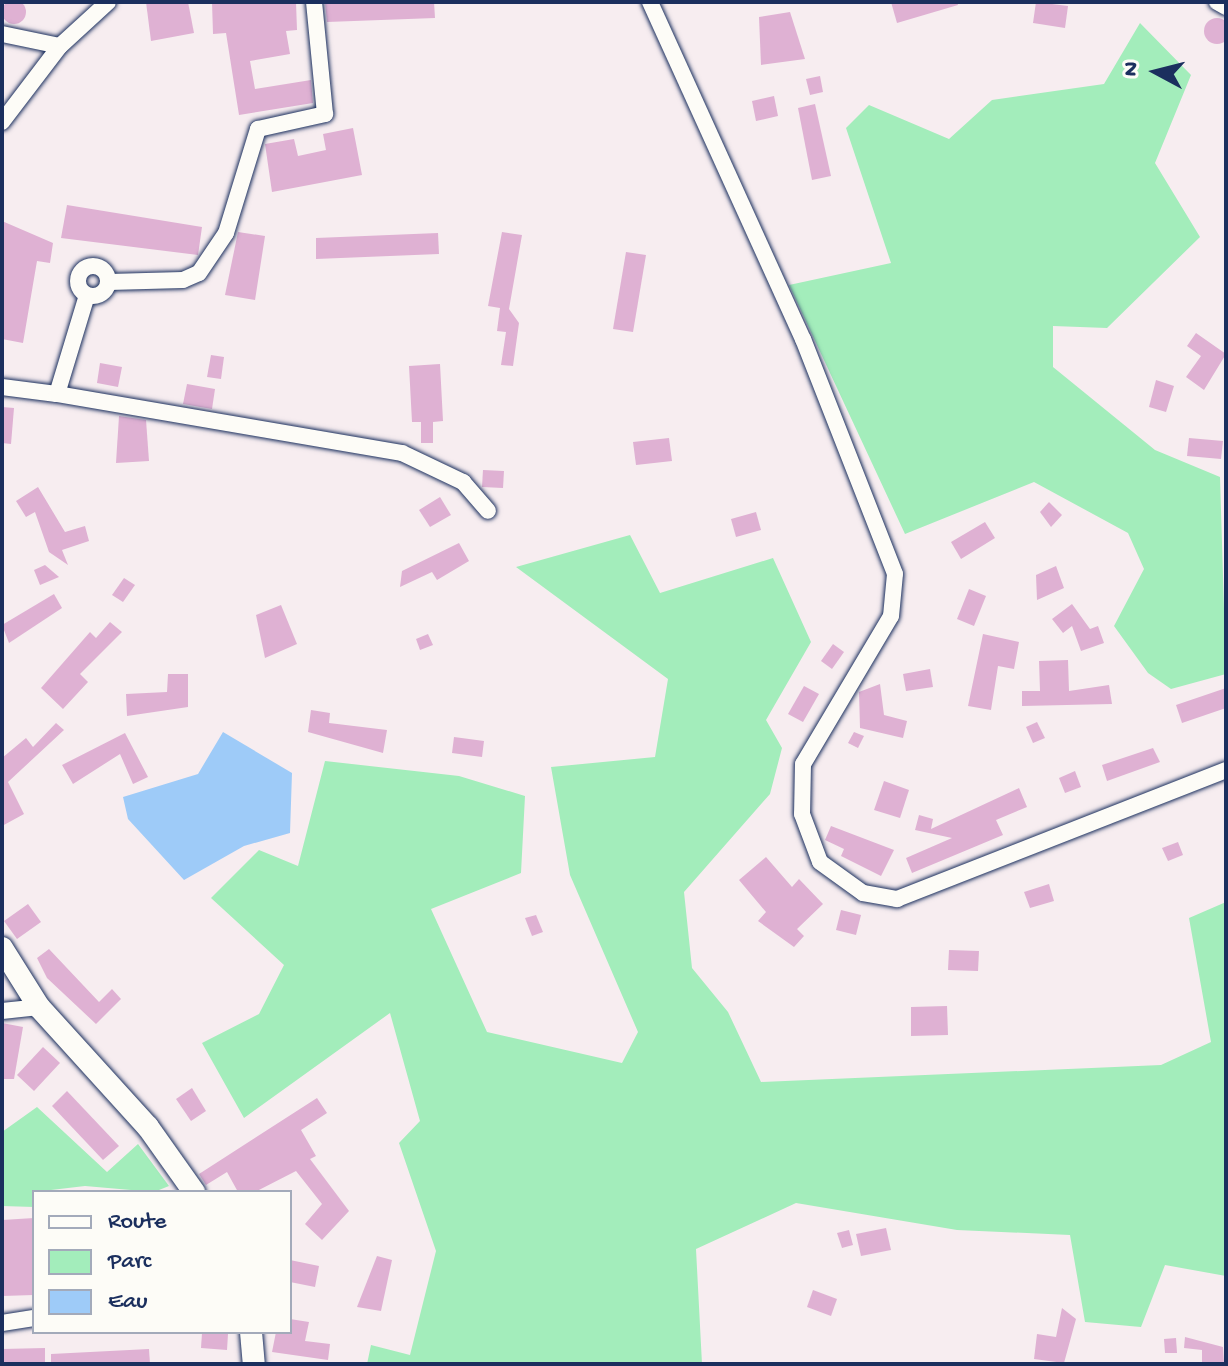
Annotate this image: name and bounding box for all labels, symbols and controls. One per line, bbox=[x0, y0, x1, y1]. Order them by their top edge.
north arrow bbox=[1116, 32, 1196, 112]
text: N bbox=[1118, 60, 1146, 78]
legend bbox=[32, 1190, 292, 1334]
text: Route bbox=[108, 1208, 166, 1237]
text: Parc bbox=[108, 1248, 151, 1277]
text: Eau bbox=[108, 1288, 148, 1317]

